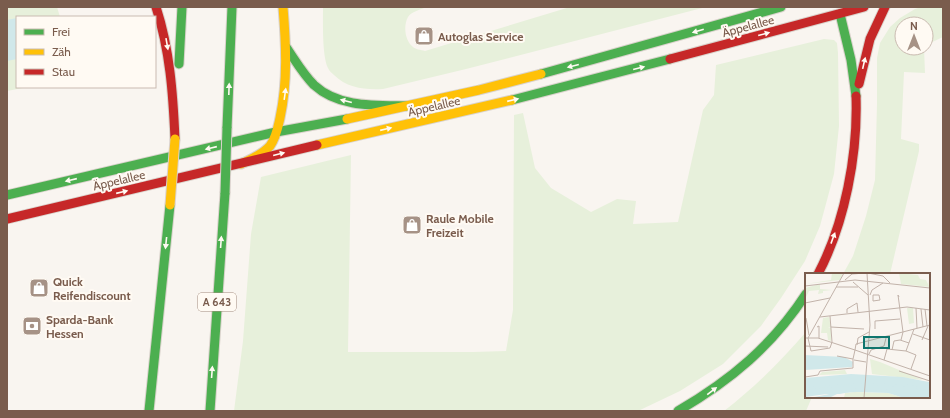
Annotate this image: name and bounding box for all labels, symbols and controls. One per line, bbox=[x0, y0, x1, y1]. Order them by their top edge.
street label: Äppelallee bbox=[720, 12, 776, 40]
legend bbox=[16, 16, 156, 88]
north arrow bbox=[894, 16, 934, 56]
text: N bbox=[910, 19, 918, 33]
text: Frei bbox=[52, 24, 70, 39]
shop icon: Autoglas Service bbox=[413, 25, 435, 47]
one-way arrow bbox=[692, 28, 705, 34]
place label: Autoglas Service bbox=[438, 29, 523, 44]
one-way arrow bbox=[759, 31, 771, 37]
one-way arrow bbox=[164, 38, 170, 50]
text: Zäh bbox=[52, 44, 71, 59]
one-way arrow bbox=[861, 57, 867, 70]
one-way arrow bbox=[567, 63, 579, 69]
text: Stau bbox=[52, 64, 75, 79]
one-way arrow bbox=[633, 65, 645, 71]
one-way arrow bbox=[226, 82, 232, 95]
one-way arrow bbox=[282, 88, 288, 101]
street label: Äppelallee bbox=[406, 93, 462, 119]
one-way arrow bbox=[507, 97, 519, 103]
one-way arrow bbox=[339, 98, 351, 104]
one-way arrow bbox=[380, 126, 392, 132]
one-way arrow bbox=[205, 145, 217, 151]
one-way arrow bbox=[273, 151, 285, 157]
street label: Äppelallee bbox=[91, 167, 147, 193]
one-way arrow bbox=[65, 177, 77, 183]
one-way arrow bbox=[116, 188, 128, 194]
place label: Raule Mobile Freizeit bbox=[426, 211, 494, 240]
shop icon: Raule Mobile Freizeit bbox=[401, 214, 423, 236]
one-way arrow bbox=[830, 232, 836, 244]
one-way arrow bbox=[218, 236, 225, 248]
one-way arrow bbox=[162, 237, 169, 249]
inset map bbox=[805, 273, 930, 398]
place label: Quick Reifendiscount bbox=[53, 274, 131, 303]
shop icon: Quick Reifendiscount bbox=[28, 277, 50, 299]
road number: A 643 bbox=[198, 293, 236, 311]
place label: Sparda-Bank Hessen bbox=[46, 312, 114, 341]
bank icon: Sparda-Bank Hessen bbox=[21, 315, 43, 337]
one-way arrow bbox=[209, 366, 216, 378]
one-way arrow bbox=[706, 387, 717, 395]

